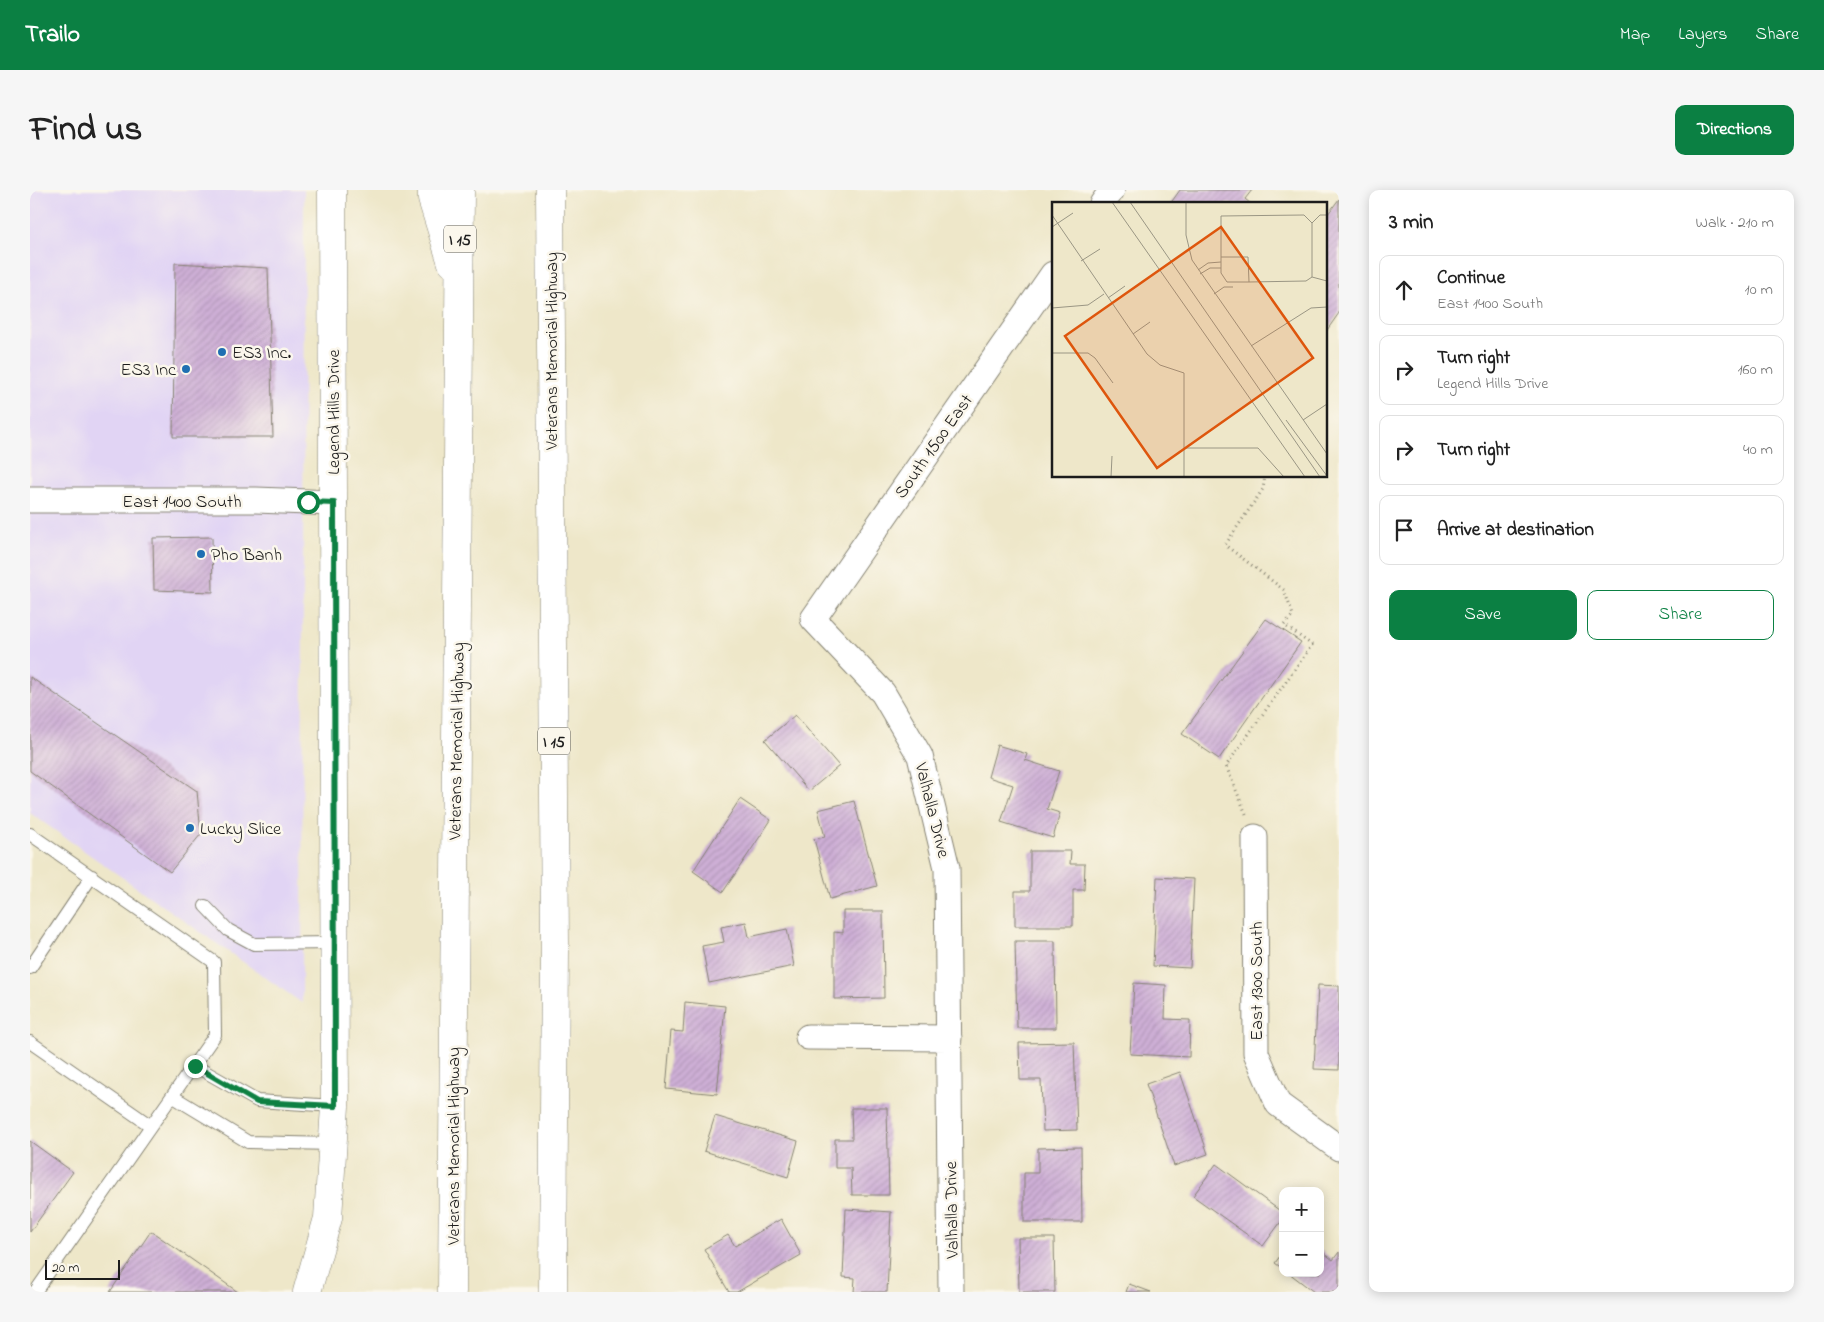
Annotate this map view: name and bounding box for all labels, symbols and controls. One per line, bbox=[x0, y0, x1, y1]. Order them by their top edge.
text: Trailo bbox=[25, 18, 80, 53]
text: Map bbox=[1620, 22, 1650, 48]
text: Layers bbox=[1678, 22, 1728, 48]
text: Share bbox=[1756, 22, 1799, 48]
text: Find us bbox=[30, 105, 142, 156]
button: Directions bbox=[1675, 105, 1794, 155]
inset map bbox=[1052, 202, 1326, 478]
text: 3 min bbox=[1389, 208, 1433, 238]
text: Walk · 210 m bbox=[1695, 211, 1774, 235]
road number: I 15 bbox=[444, 226, 476, 252]
street label: Veterans Memorial Highway bbox=[540, 252, 567, 451]
text: Continue bbox=[1437, 265, 1505, 292]
icon: ahead bbox=[1390, 276, 1418, 304]
text: 10 m bbox=[1745, 278, 1773, 302]
text: East 1400 South bbox=[1437, 292, 1543, 316]
place label: ES3 Inc. bbox=[232, 341, 291, 367]
text: Turn right bbox=[1437, 345, 1510, 372]
marker: ES3 Inc. bbox=[216, 346, 228, 358]
street label: Legend Hills Drive bbox=[322, 348, 349, 475]
icon: right bbox=[1390, 356, 1418, 384]
place label: ES3 Inc bbox=[121, 358, 176, 384]
text: 160 m bbox=[1738, 358, 1773, 382]
marker: ES3 Inc bbox=[180, 363, 192, 375]
text: Legend Hills Drive bbox=[1437, 372, 1548, 396]
street label: South 1500 East bbox=[889, 390, 980, 505]
icon: right bbox=[1390, 436, 1418, 464]
text: Turn right bbox=[1437, 437, 1510, 464]
text: 40 m bbox=[1743, 438, 1773, 462]
street label: East 1400 South bbox=[122, 490, 242, 516]
route start bbox=[297, 491, 320, 514]
icon: arrive bbox=[1390, 516, 1418, 544]
text: Arrive at destination bbox=[1437, 517, 1594, 544]
place label: Pho Banh bbox=[211, 543, 282, 569]
marker: Pho Banh bbox=[195, 548, 207, 560]
button: Save bbox=[1389, 590, 1577, 640]
button: Share bbox=[1587, 590, 1774, 640]
street label: Veterans Memorial Highway bbox=[443, 642, 474, 841]
road number: I 15 bbox=[538, 728, 570, 754]
street label: Valhalla Drive bbox=[906, 759, 956, 862]
place label: Lucky Slice bbox=[200, 817, 282, 843]
marker: Lucky Slice bbox=[184, 822, 196, 834]
street label: East 1300 South bbox=[1245, 921, 1271, 1041]
street label: Veterans Memorial Highway bbox=[442, 1047, 469, 1246]
route end bbox=[184, 1055, 207, 1078]
street label: Valhalla Drive bbox=[939, 1160, 967, 1260]
map controls bbox=[1279, 1187, 1324, 1277]
button: + bbox=[1279, 1187, 1324, 1232]
button: − bbox=[1279, 1232, 1324, 1277]
scale bar bbox=[45, 1257, 120, 1280]
text: 20 m bbox=[52, 1258, 79, 1279]

